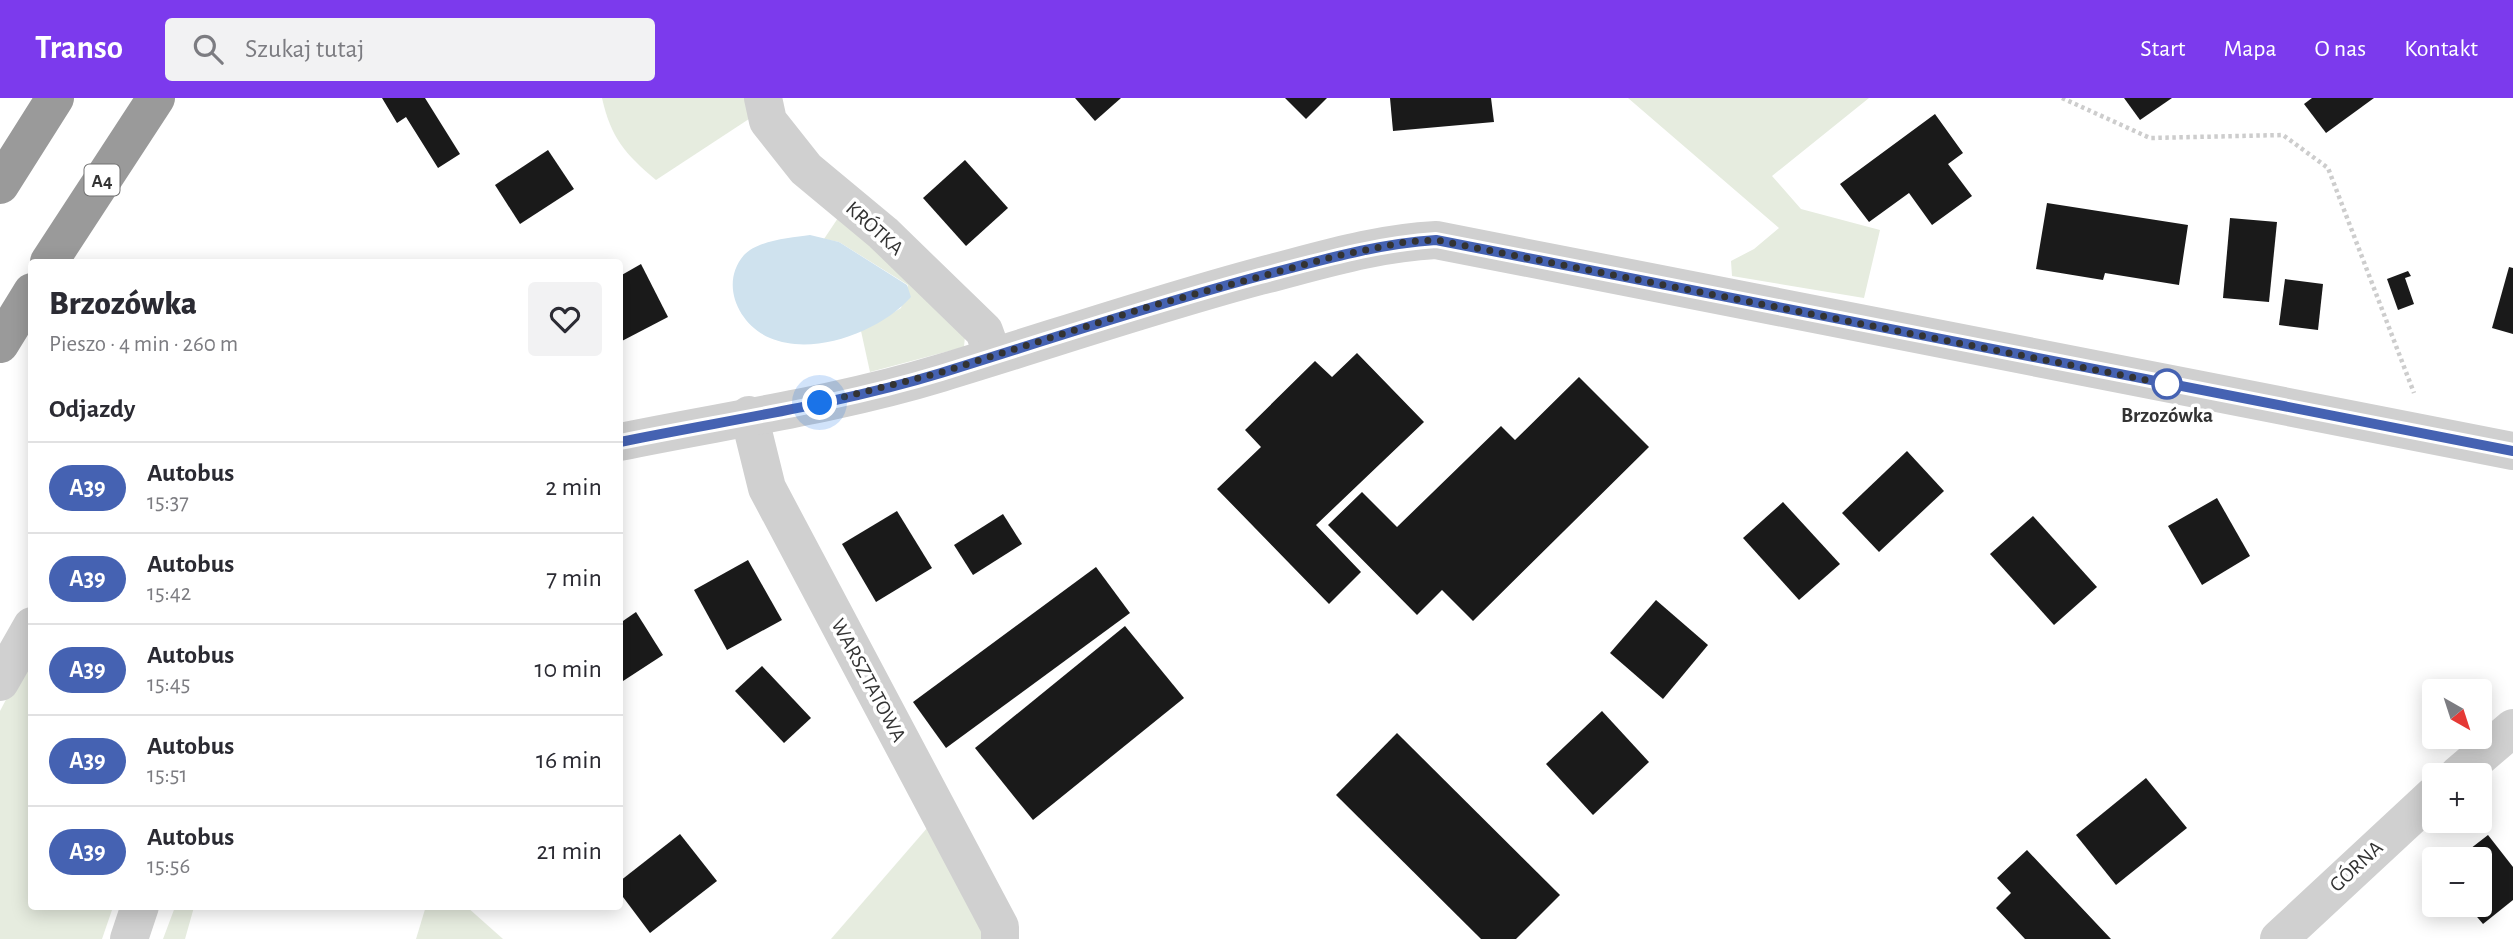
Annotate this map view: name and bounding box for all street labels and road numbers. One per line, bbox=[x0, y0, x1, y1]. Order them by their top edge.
road number: A4 bbox=[84, 164, 119, 195]
street label: KRÓTKA bbox=[842, 196, 909, 259]
street label: WARSZTATOWA bbox=[827, 615, 910, 745]
street label: GÓRNA bbox=[2324, 835, 2387, 896]

